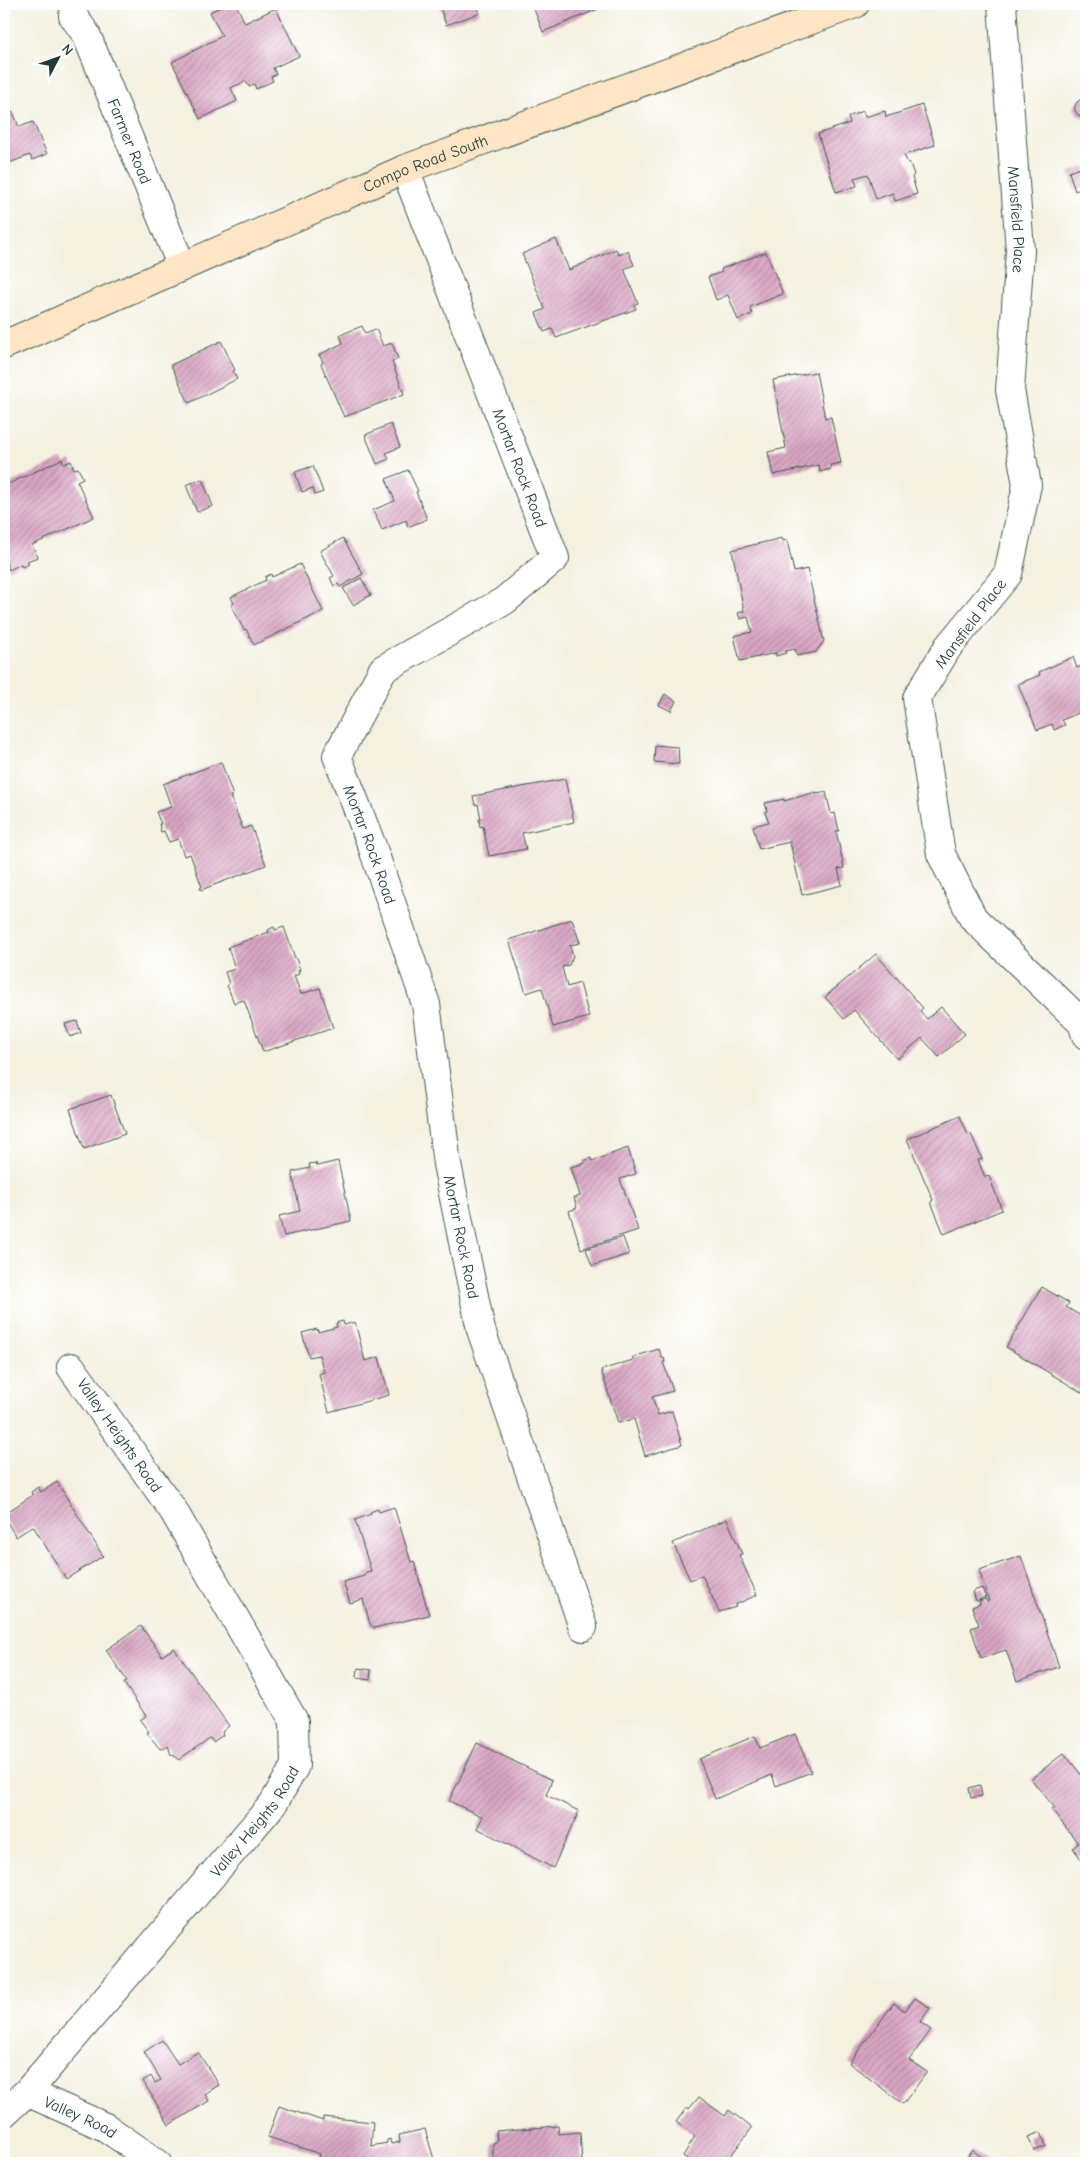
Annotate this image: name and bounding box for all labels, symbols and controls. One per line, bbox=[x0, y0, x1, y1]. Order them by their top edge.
north arrow bbox=[32, 32, 82, 82]
text: N bbox=[58, 41, 77, 59]
street label: Farmer Road bbox=[104, 96, 155, 187]
street label: Compo Road South bbox=[360, 131, 490, 196]
street label: Mansfield Place bbox=[1004, 165, 1028, 274]
street label: Mortar Rock Road bbox=[488, 406, 550, 530]
street label: Mansfield Place bbox=[931, 575, 1010, 672]
street label: Mortar Rock Road bbox=[339, 782, 399, 906]
street label: Mortar Rock Road bbox=[440, 1174, 482, 1300]
street label: Valley Heights Road bbox=[73, 1375, 165, 1496]
street label: Valley Heights Road bbox=[207, 1763, 303, 1881]
street label: Valley Road bbox=[41, 2093, 120, 2142]

